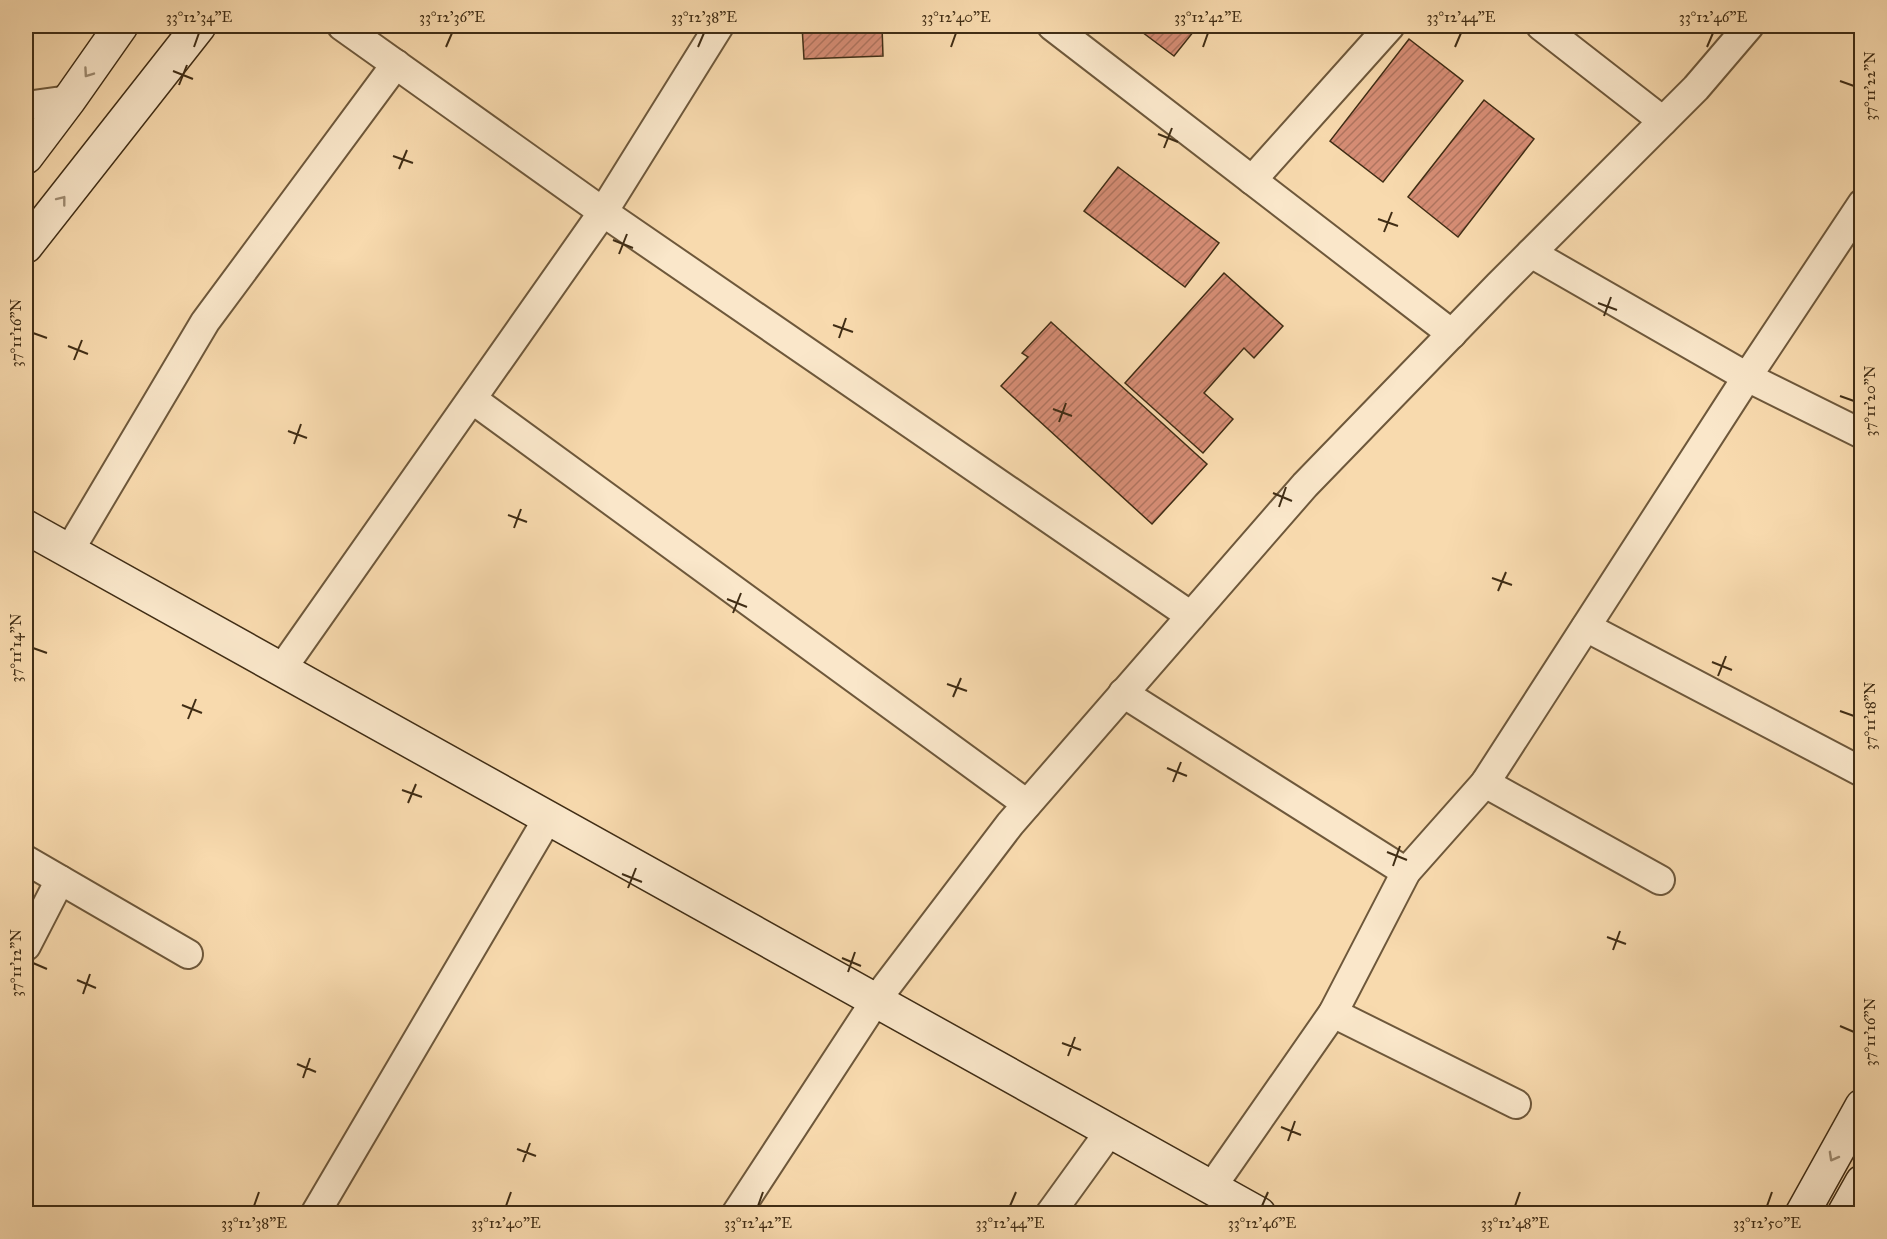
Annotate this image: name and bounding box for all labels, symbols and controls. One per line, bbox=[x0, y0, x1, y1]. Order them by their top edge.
text: 33°12'34"E bbox=[166, 8, 233, 26]
text: 33°12'36"E bbox=[419, 8, 485, 26]
text: 33°12'38"E bbox=[671, 8, 737, 26]
text: 33°12'40"E bbox=[921, 8, 991, 26]
text: 33°12'42"E bbox=[1174, 8, 1242, 26]
text: 33°12'44"E bbox=[1427, 8, 1496, 26]
text: 33°12'46"E bbox=[1679, 8, 1747, 26]
text: 37°11'22"N bbox=[1861, 51, 1879, 121]
one-way arrow bbox=[84, 67, 95, 78]
one-way arrow bbox=[54, 196, 65, 207]
text: 37°11'16"N bbox=[7, 299, 25, 367]
text: 37°11'20"N bbox=[1861, 365, 1879, 436]
text: 37°11'14"N bbox=[7, 613, 25, 683]
text: 37°11'18"N bbox=[1861, 681, 1879, 750]
text: 37°11'12"N bbox=[7, 929, 25, 997]
text: 37°11'16"N bbox=[1861, 998, 1879, 1066]
one-way arrow bbox=[1829, 1151, 1840, 1162]
text: 33°12'38"E bbox=[221, 1214, 287, 1232]
text: 33°12'40"E bbox=[471, 1214, 541, 1232]
text: 33°12'42"E bbox=[724, 1214, 792, 1232]
text: 33°12'44"E bbox=[976, 1214, 1045, 1232]
text: 33°12'46"E bbox=[1228, 1214, 1296, 1232]
text: 33°12'48"E bbox=[1481, 1214, 1550, 1232]
text: 33°12'50"E bbox=[1733, 1214, 1801, 1232]

